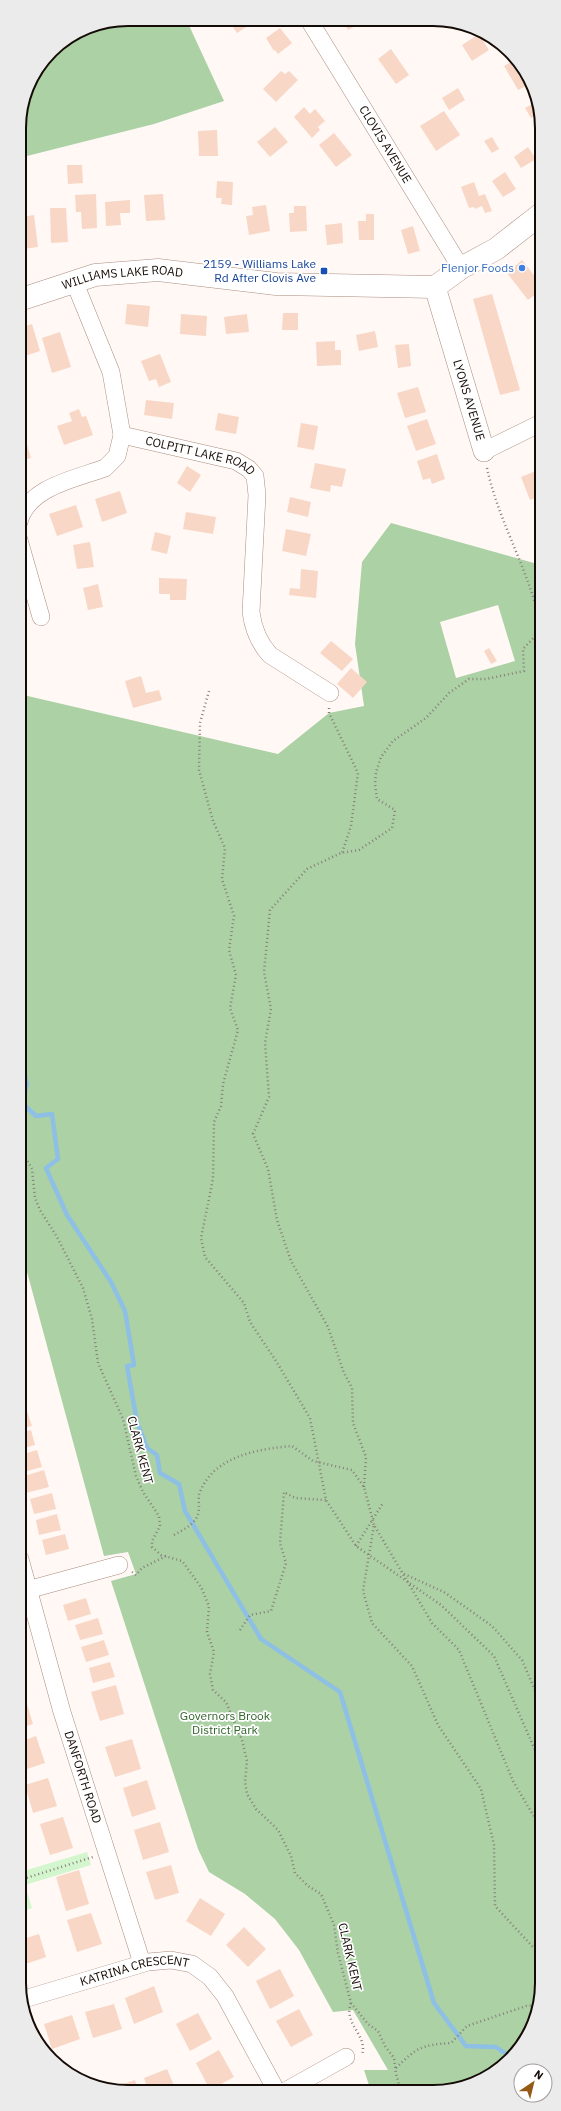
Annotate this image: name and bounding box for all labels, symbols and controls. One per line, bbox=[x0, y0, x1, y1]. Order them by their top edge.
street label: CLOVIS AVENUE bbox=[356, 103, 415, 186]
place label: 2159 - Williams Lake Rd After Clovis Ave bbox=[203, 256, 316, 285]
place label: Flenjor Foods bbox=[441, 260, 514, 275]
street label: WILLIAMS LAKE ROAD bbox=[60, 262, 184, 292]
marker: Flenjor Foods bbox=[517, 263, 527, 273]
marker: 2159 - Williams Lake Rd After Clovis Ave bbox=[319, 266, 329, 276]
street label: LYONS AVENUE bbox=[450, 358, 488, 442]
street label: COLPITT LAKE ROAD bbox=[144, 433, 259, 478]
street label: CLARK KENT bbox=[124, 1414, 157, 1485]
park label: Governors Brook District Park bbox=[180, 1708, 271, 1737]
street label: DANFORTH ROAD bbox=[61, 1729, 105, 1825]
street label: CLARK KENT bbox=[335, 1921, 366, 1993]
street label: KATRINA CRESCENT bbox=[78, 1952, 191, 1989]
north arrow bbox=[513, 2063, 553, 2103]
text: N bbox=[531, 2067, 546, 2083]

